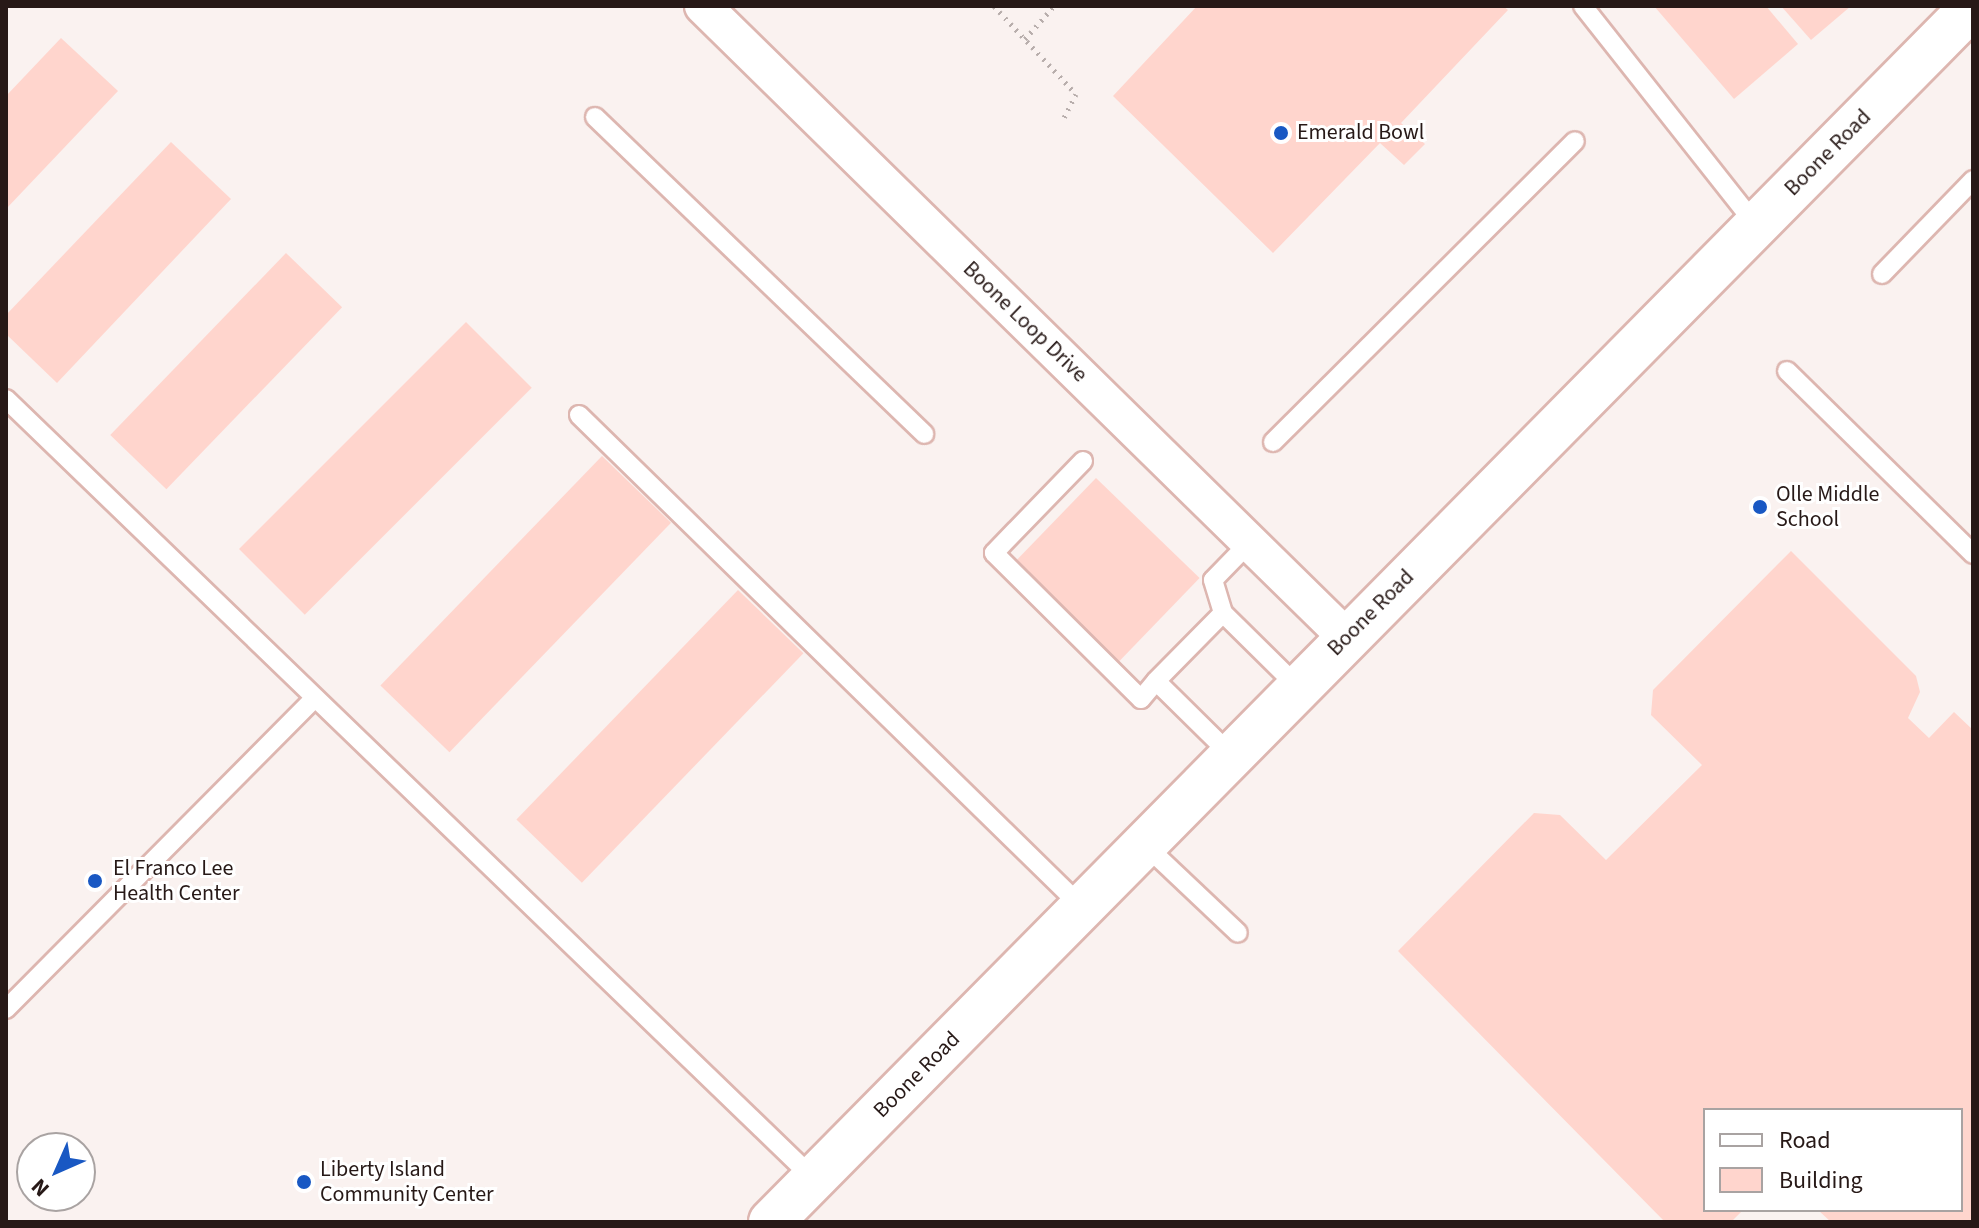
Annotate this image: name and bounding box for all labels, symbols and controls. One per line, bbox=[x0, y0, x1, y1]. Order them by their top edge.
street label: Boone Road bbox=[1779, 104, 1877, 202]
place label: Emerald Bowl bbox=[1297, 120, 1424, 146]
marker: Emerald Bowl bbox=[1272, 124, 1290, 142]
street label: Boone Loop Drive bbox=[957, 256, 1093, 388]
place label: Olle Middle School bbox=[1776, 481, 1879, 532]
marker: Olle Middle School bbox=[1751, 498, 1769, 516]
street label: Boone Road bbox=[1322, 564, 1420, 662]
place label: El Franco Lee Health Center bbox=[113, 855, 240, 906]
marker: El Franco Lee Health Center bbox=[84, 870, 106, 892]
street label: Boone Road bbox=[868, 1026, 966, 1124]
legend bbox=[1703, 1108, 1963, 1212]
text: Road bbox=[1779, 1123, 1831, 1158]
north arrow bbox=[16, 1132, 96, 1212]
place label: Liberty Island Community Center bbox=[320, 1156, 494, 1208]
text: Building bbox=[1779, 1163, 1863, 1198]
text: N bbox=[24, 1171, 57, 1204]
marker: Liberty Island Community Center bbox=[295, 1173, 313, 1191]

